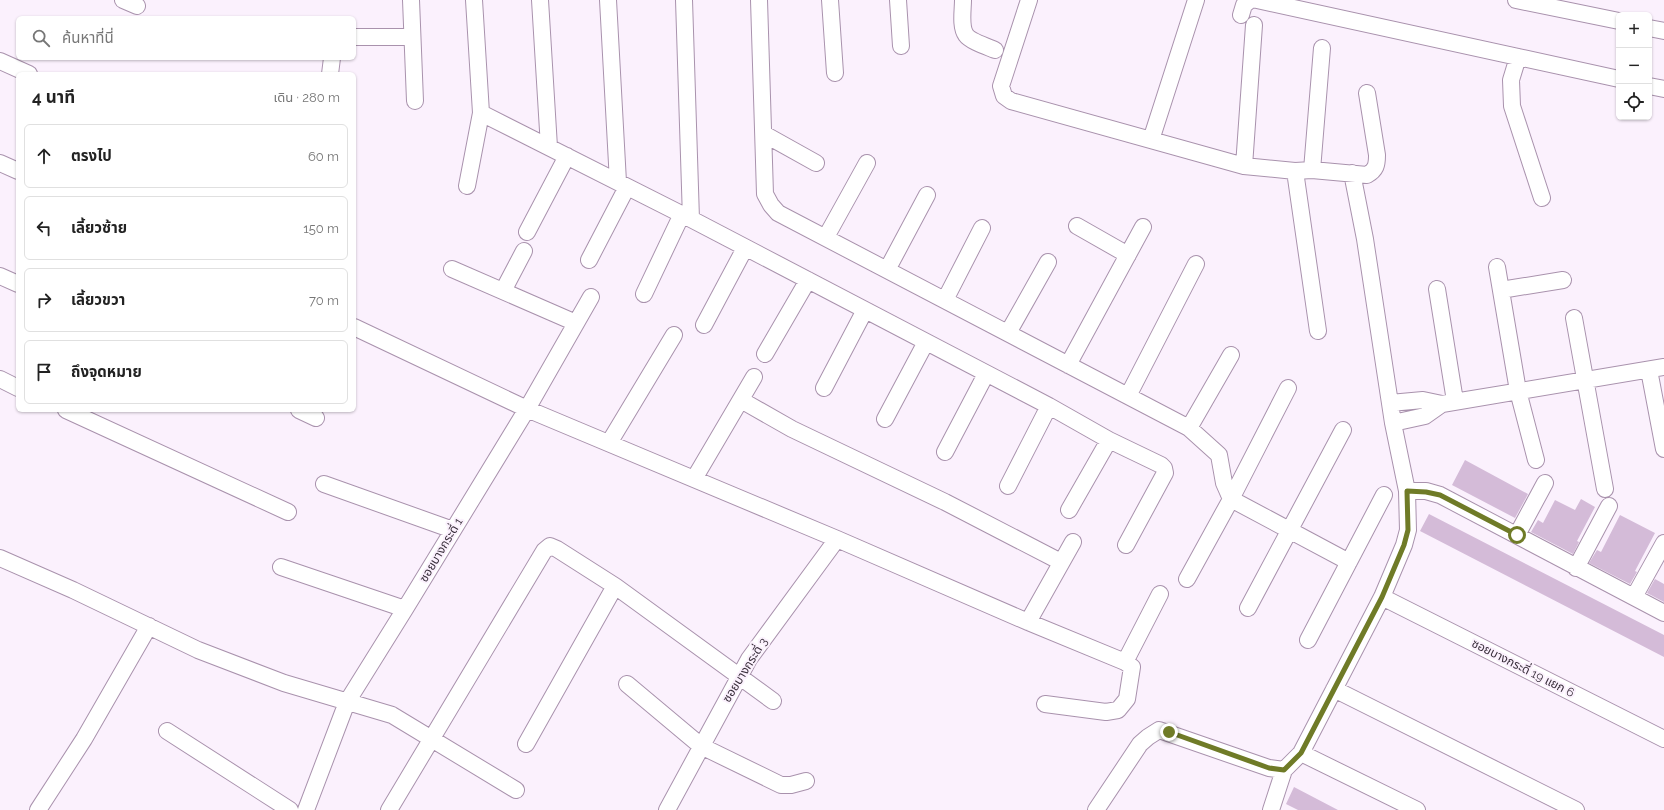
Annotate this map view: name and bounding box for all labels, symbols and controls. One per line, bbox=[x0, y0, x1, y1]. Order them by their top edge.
map controls bbox=[1616, 12, 1652, 120]
button: + bbox=[1616, 12, 1652, 48]
search box bbox=[16, 16, 356, 60]
icon: search bbox=[30, 27, 52, 49]
text: ค้นหาที่นี่ bbox=[62, 29, 114, 47]
button: − bbox=[1616, 48, 1652, 84]
button: locate bbox=[1616, 84, 1652, 120]
text: 4 นาที bbox=[32, 87, 75, 107]
text: เดิน · 280 m bbox=[274, 90, 340, 105]
icon: ahead bbox=[33, 145, 55, 167]
text: ตรงไป bbox=[71, 147, 112, 165]
text: 60 m bbox=[308, 149, 339, 164]
icon: left bbox=[33, 217, 55, 239]
text: เลี้ยวซ้าย bbox=[71, 219, 127, 237]
text: 150 m bbox=[303, 221, 339, 236]
icon: right bbox=[33, 289, 55, 311]
text: เลี้ยวขวา bbox=[71, 291, 125, 309]
text: 70 m bbox=[309, 293, 339, 308]
icon: arrive bbox=[33, 361, 55, 383]
text: ถึงจุดหมาย bbox=[71, 363, 142, 381]
street label: ซอยบางกระดี่ 1 bbox=[415, 515, 466, 584]
route start bbox=[1508, 526, 1526, 544]
street label: ซอยบางกระดี่ 3 bbox=[718, 634, 770, 705]
street label: ซอยบางกระดี่ 19 แยก 6 bbox=[1469, 634, 1577, 700]
route end bbox=[1160, 723, 1178, 741]

